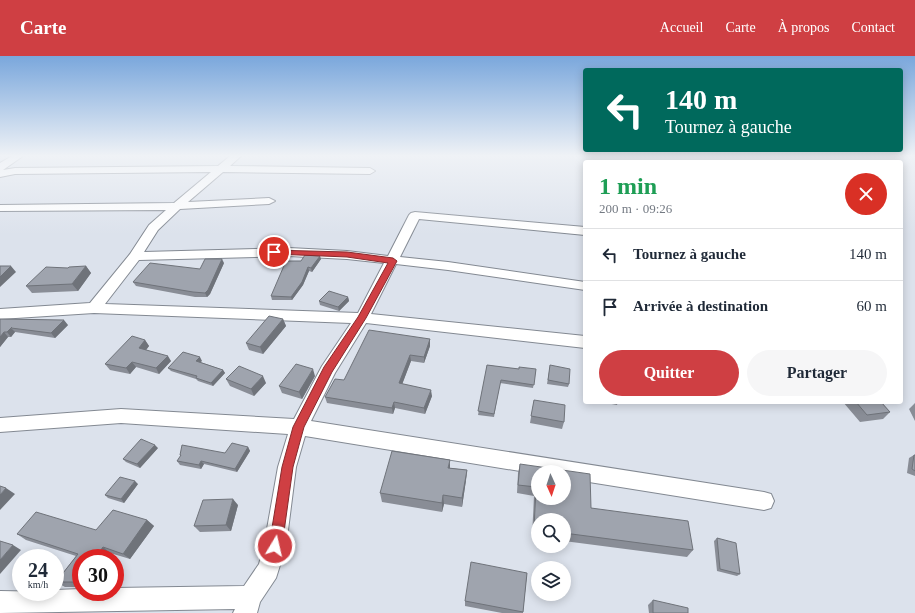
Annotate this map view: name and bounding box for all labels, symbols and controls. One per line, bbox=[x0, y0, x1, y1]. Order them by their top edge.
text: Carte bbox=[20, 17, 66, 38]
text: Accueil bbox=[660, 20, 703, 35]
text: Carte bbox=[725, 20, 756, 35]
text: À propos bbox=[778, 20, 829, 35]
text: Contact bbox=[851, 20, 895, 35]
icon: left bbox=[599, 84, 651, 136]
text: 140 m bbox=[665, 84, 737, 115]
text: Tournez à gauche bbox=[665, 117, 792, 137]
text: 1 min bbox=[599, 173, 657, 199]
button: close bbox=[845, 173, 887, 215]
text: 200 m · 09:26 bbox=[599, 201, 672, 216]
pin bbox=[257, 235, 291, 269]
icon: arrive bbox=[263, 241, 285, 263]
icon: left bbox=[599, 244, 621, 266]
text: Tournez à gauche bbox=[633, 246, 746, 262]
text: 140 m bbox=[849, 246, 887, 262]
icon: arrive bbox=[599, 296, 621, 318]
text: Arrivée à destination bbox=[633, 298, 768, 314]
text: 60 m bbox=[857, 298, 887, 314]
button: Quitter bbox=[599, 350, 739, 396]
button: Partager bbox=[747, 350, 887, 396]
north arrow bbox=[531, 465, 571, 505]
map controls bbox=[531, 465, 571, 601]
button: search bbox=[531, 513, 571, 553]
position arrow bbox=[254, 525, 296, 567]
speed limit sign: 30 bbox=[72, 549, 124, 601]
text: 24 bbox=[28, 559, 48, 581]
button: layers bbox=[531, 561, 571, 601]
text: km/h bbox=[28, 579, 48, 590]

